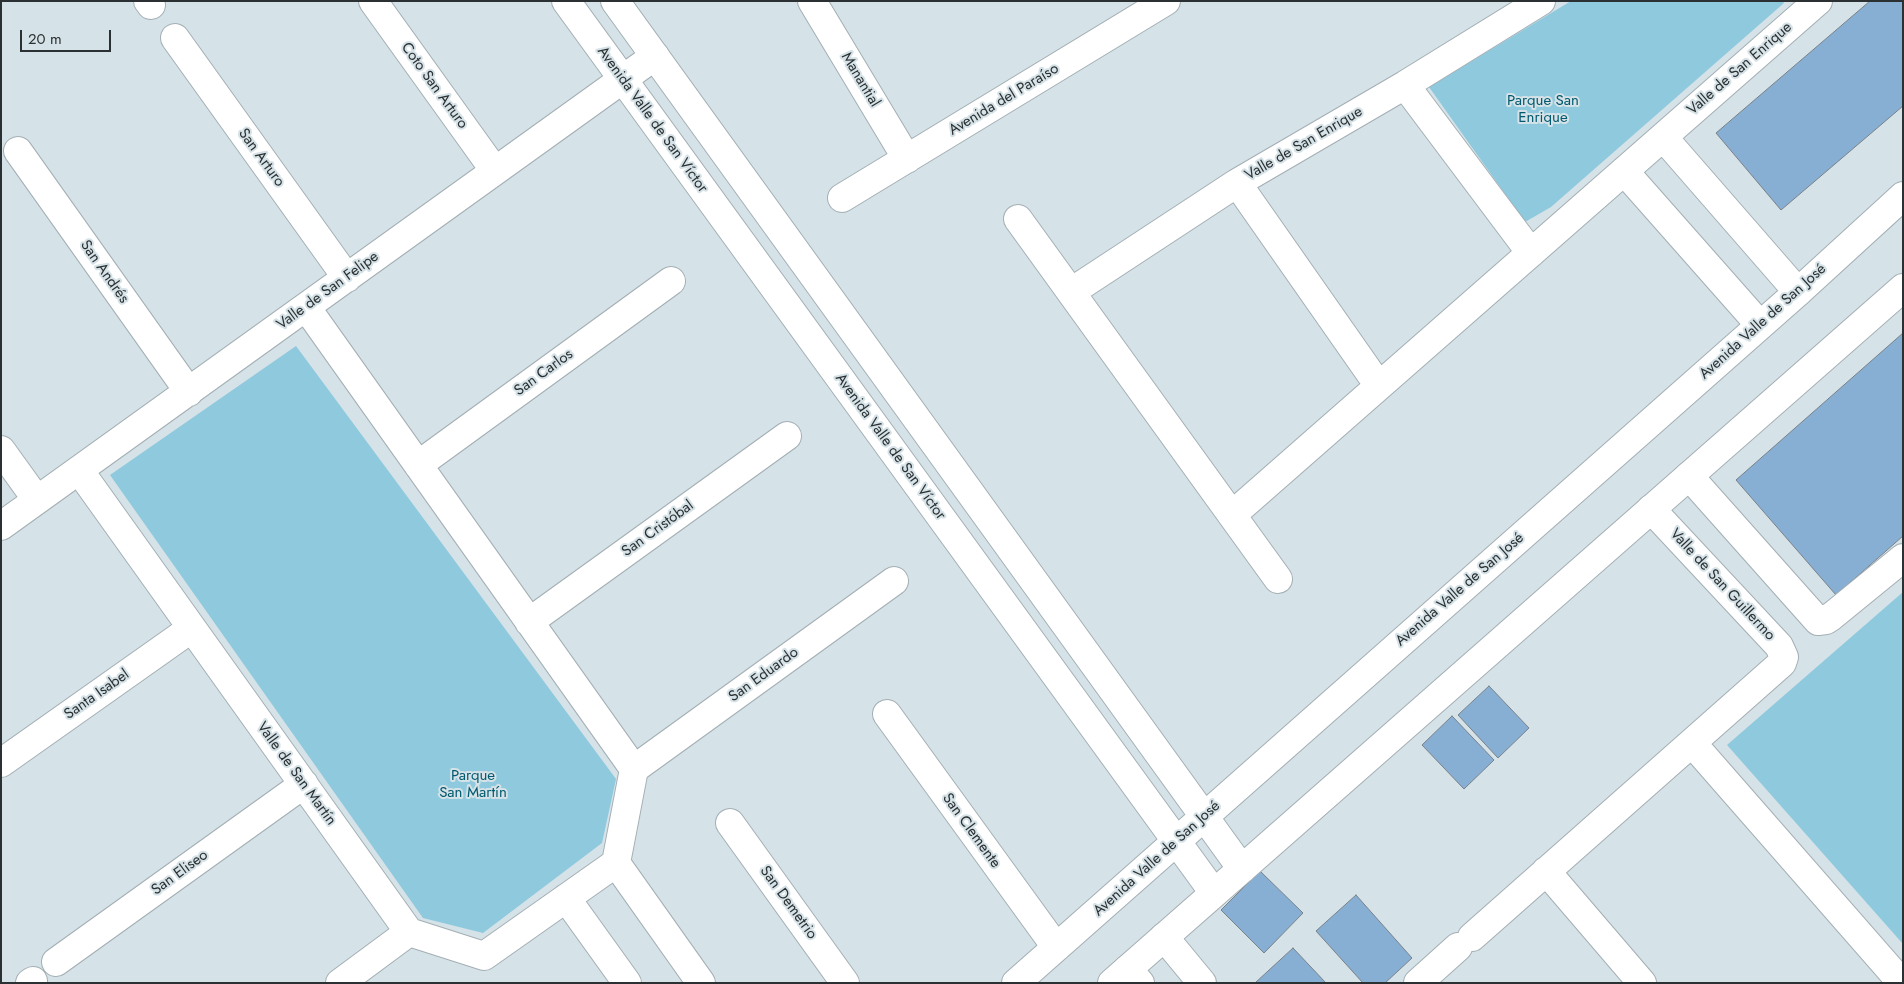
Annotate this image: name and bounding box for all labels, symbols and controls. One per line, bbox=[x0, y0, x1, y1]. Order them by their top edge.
street label: Valle de San Enrique bbox=[1684, 19, 1796, 119]
scale bar bbox=[22, 20, 114, 52]
text: 20 m bbox=[28, 28, 62, 50]
street label: Coto San Arturo bbox=[397, 39, 471, 133]
street label: Avenida Valle de San Víctor bbox=[593, 43, 711, 197]
street label: Manantial bbox=[837, 49, 883, 111]
street label: Avenida del Paraíso bbox=[946, 60, 1062, 140]
park label: Parque San Enrique bbox=[1507, 92, 1579, 127]
street label: Valle de San Enrique bbox=[1242, 103, 1366, 185]
street label: San Arturo bbox=[234, 125, 288, 191]
street label: San Andrés bbox=[76, 237, 132, 307]
street label: Valle de San Felipe bbox=[273, 248, 383, 334]
street label: Avenida Valle de San José bbox=[1696, 260, 1830, 384]
street label: San Carlos bbox=[511, 346, 577, 400]
street label: Avenida Valle de San Víctor bbox=[831, 370, 949, 524]
street label: San Cristóbal bbox=[619, 497, 697, 561]
street label: Valle de San Guillermo bbox=[1666, 525, 1778, 645]
street label: Avenida Valle de San José bbox=[1392, 529, 1528, 651]
street label: San Eduardo bbox=[726, 644, 802, 706]
street label: Santa Isabel bbox=[61, 666, 133, 724]
street label: Valle de San Martín bbox=[253, 719, 339, 829]
park label: Parque San Martín bbox=[439, 767, 507, 802]
street label: San Clemente bbox=[938, 790, 1004, 872]
street label: Avenida Valle de San José bbox=[1090, 797, 1224, 921]
street label: San Eliseo bbox=[148, 847, 212, 899]
street label: San Demetrio bbox=[755, 863, 821, 943]

